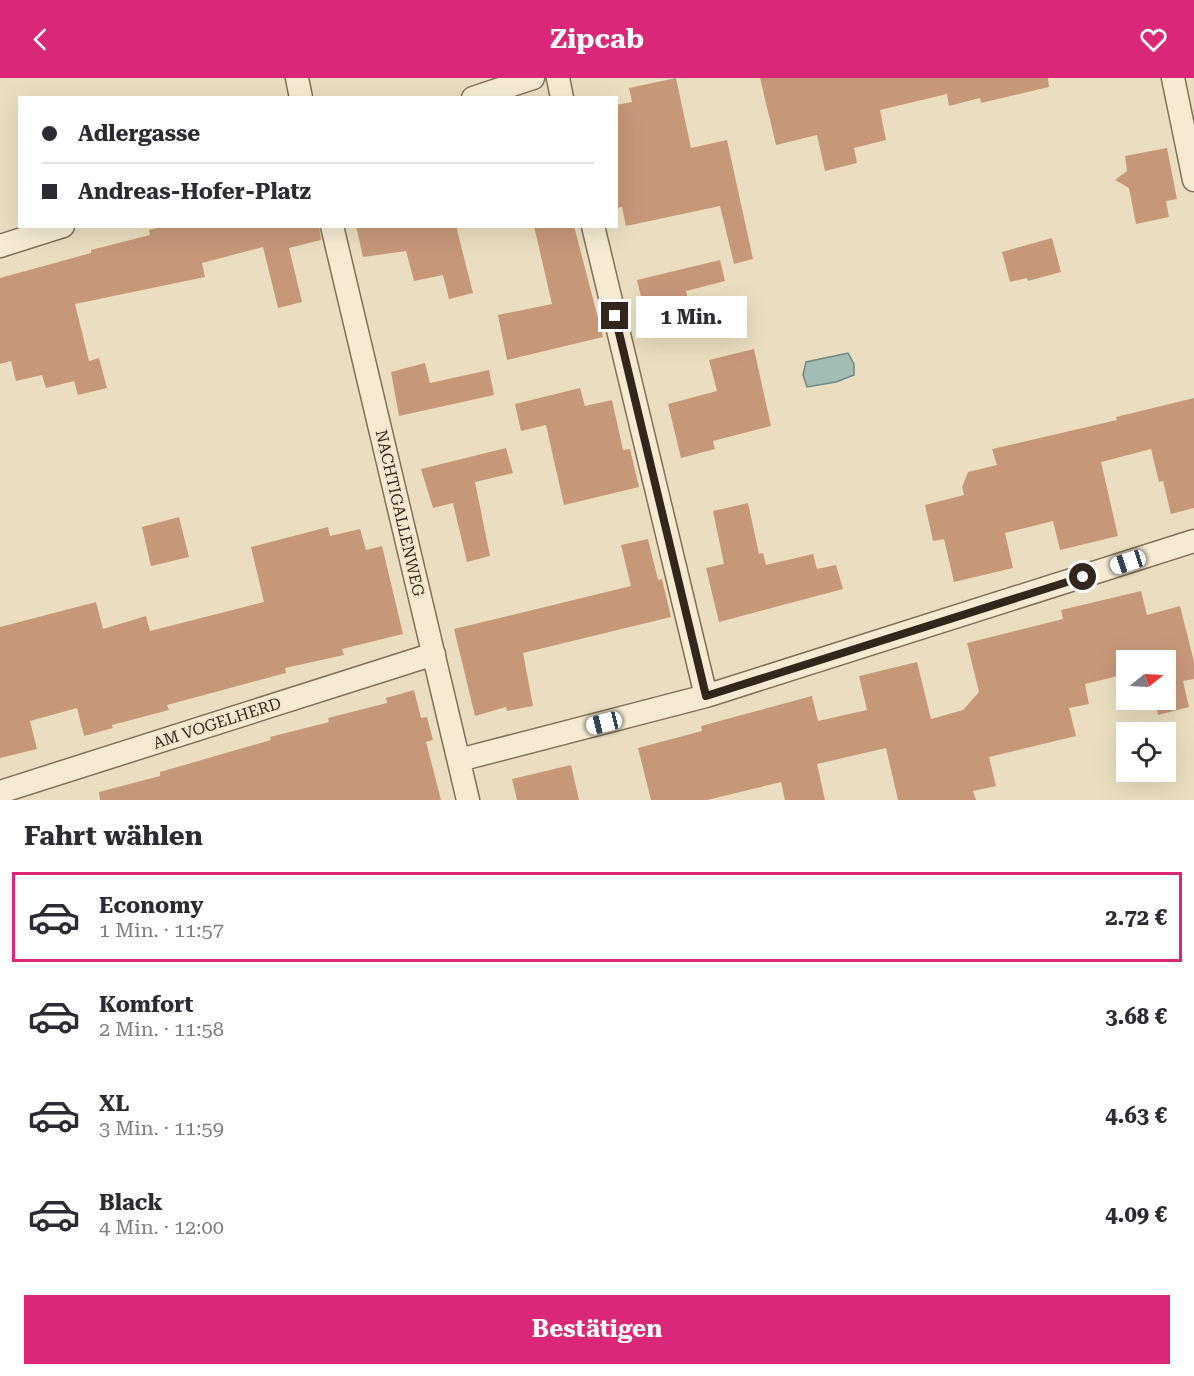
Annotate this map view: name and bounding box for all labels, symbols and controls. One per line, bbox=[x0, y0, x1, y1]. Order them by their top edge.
icon: back bbox=[24, 23, 57, 56]
text: Zipcab bbox=[550, 23, 644, 55]
icon: heart bbox=[1137, 23, 1170, 56]
text: Adlergasse bbox=[78, 121, 200, 146]
text: Andreas-Hofer-Platz bbox=[78, 179, 311, 204]
callout: 1 Min. bbox=[636, 295, 747, 337]
route end bbox=[601, 302, 628, 329]
text: 1 Min. bbox=[661, 305, 722, 329]
street label: NACHTIGALLENWEG bbox=[372, 428, 429, 599]
car bbox=[1108, 548, 1148, 576]
route start bbox=[1069, 563, 1096, 590]
north arrow bbox=[1116, 650, 1176, 710]
map controls bbox=[1116, 650, 1176, 782]
street label: AM VOGELHERD bbox=[151, 693, 283, 753]
car bbox=[584, 710, 624, 736]
button: locate bbox=[1116, 722, 1176, 782]
text: Fahrt wählen bbox=[24, 820, 203, 852]
icon: car bbox=[27, 890, 81, 944]
text: Economy bbox=[99, 893, 203, 918]
text: 2.72 € bbox=[1105, 905, 1167, 930]
text: 1 Min. · 11:57 bbox=[99, 918, 224, 942]
icon: car bbox=[27, 989, 81, 1043]
text: Komfort bbox=[99, 992, 194, 1017]
text: 3.68 € bbox=[1105, 1004, 1167, 1029]
text: 2 Min. · 11:58 bbox=[99, 1017, 224, 1041]
icon: car bbox=[27, 1088, 81, 1142]
text: XL bbox=[99, 1091, 129, 1116]
text: 4.63 € bbox=[1105, 1103, 1167, 1128]
text: 3 Min. · 11:59 bbox=[99, 1116, 224, 1140]
icon: car bbox=[27, 1187, 81, 1241]
text: Black bbox=[99, 1190, 163, 1215]
text: 4.09 € bbox=[1105, 1202, 1167, 1227]
text: 4 Min. · 12:00 bbox=[99, 1215, 224, 1239]
button: Bestätigen bbox=[24, 1295, 1170, 1364]

